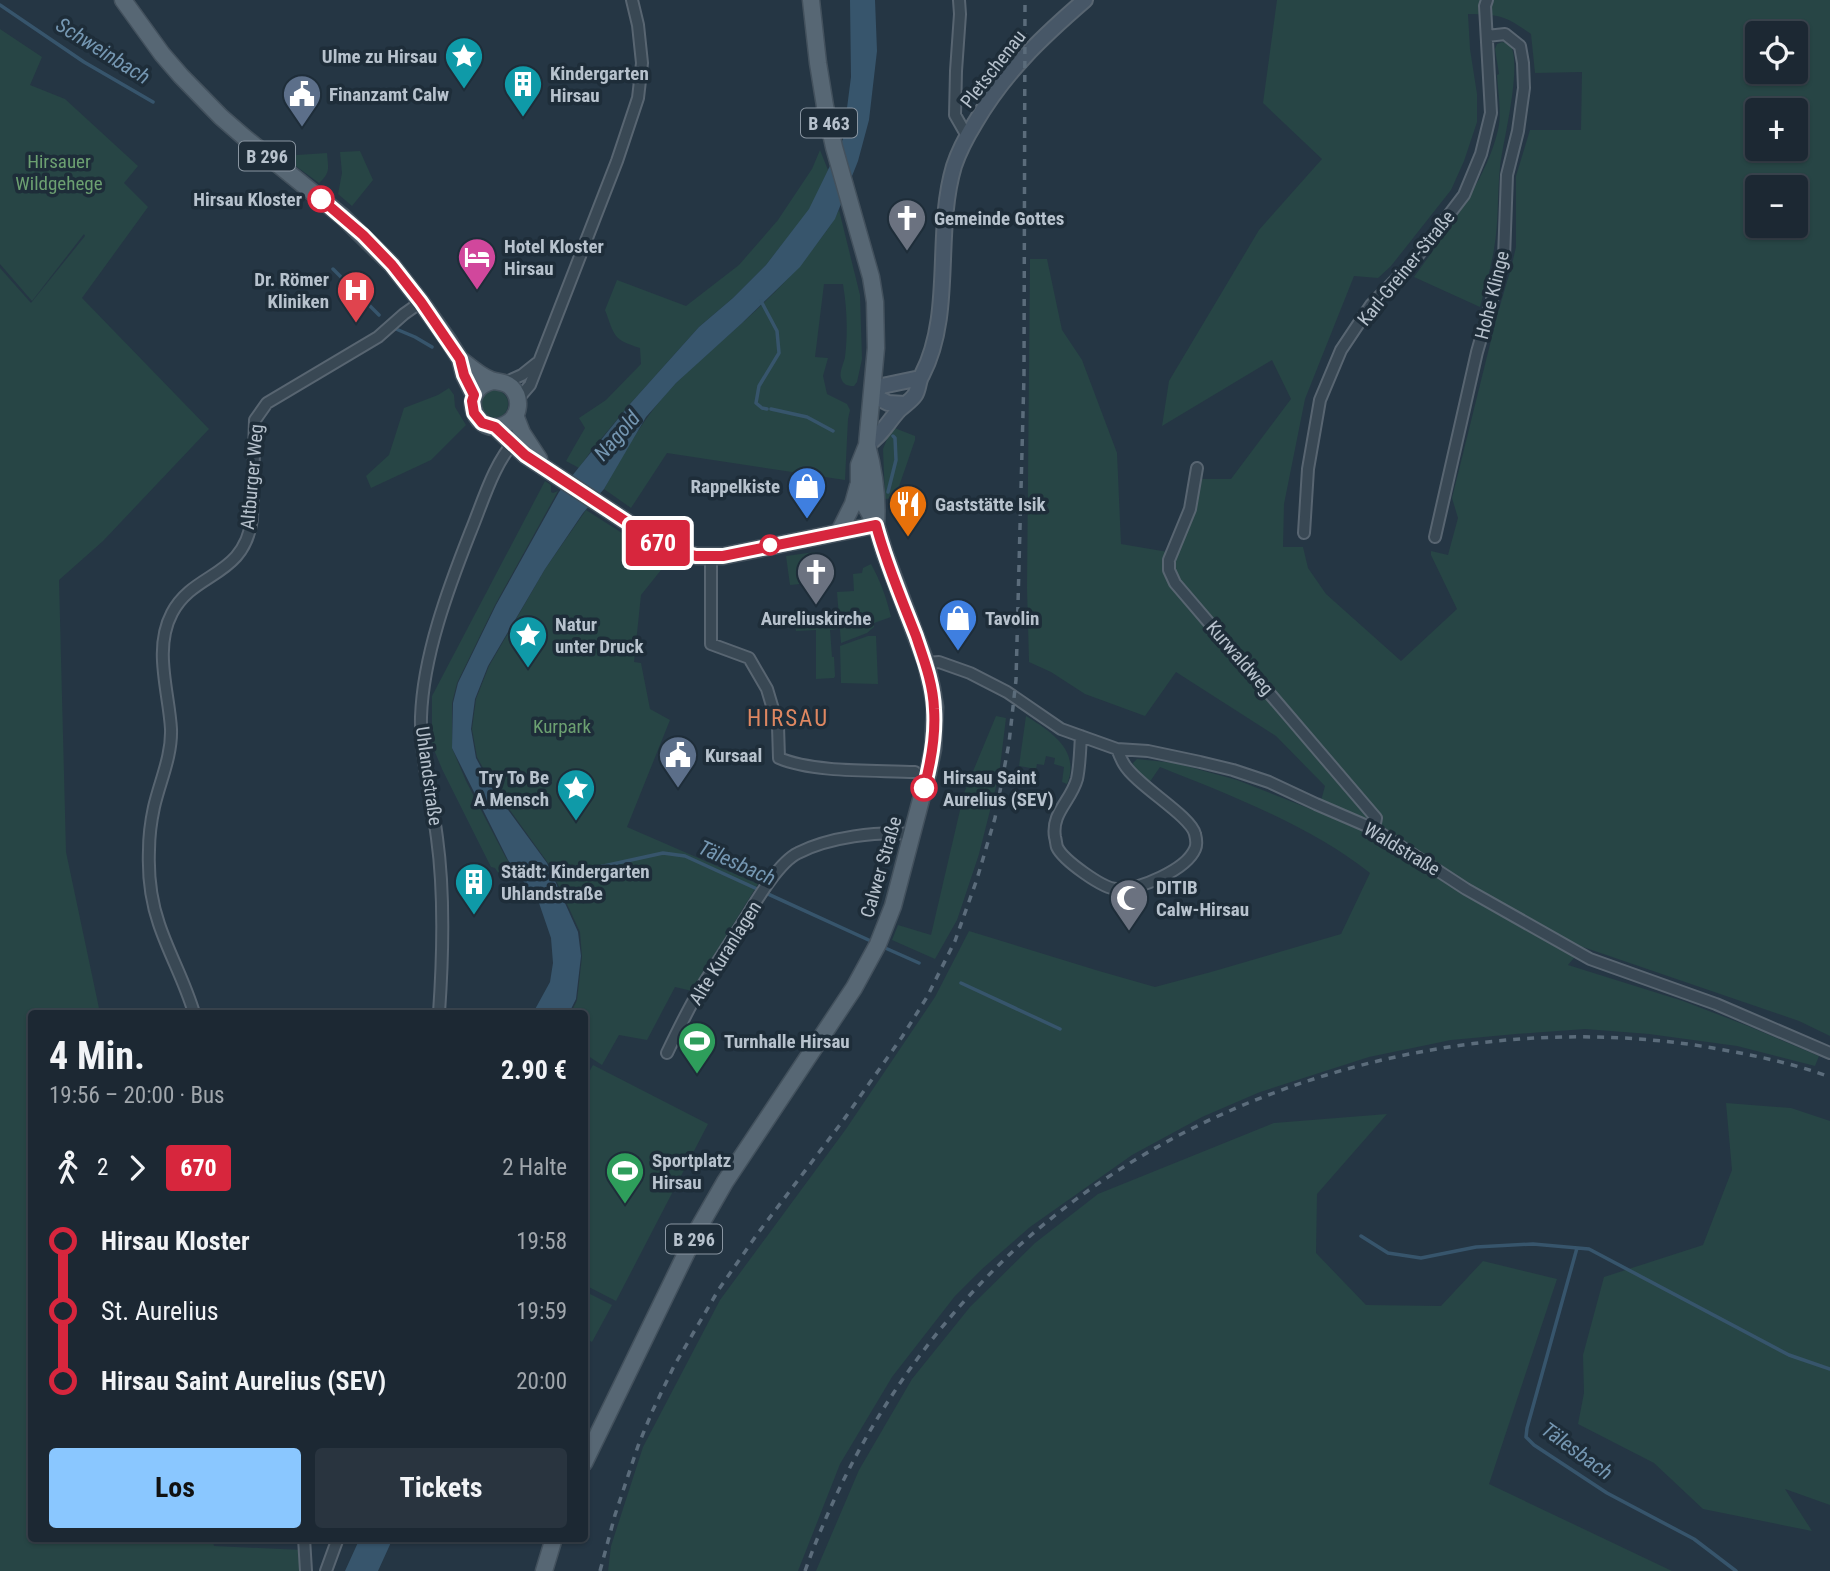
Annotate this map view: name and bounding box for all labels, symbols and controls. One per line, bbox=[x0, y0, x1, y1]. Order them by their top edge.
water label: Schweinbach bbox=[52, 13, 154, 89]
map controls bbox=[1745, 21, 1808, 238]
button: locate bbox=[1745, 21, 1808, 84]
street label: Pletschenau bbox=[955, 25, 1031, 113]
place icon: Ulme zu Hirsau bbox=[443, 35, 485, 90]
place label: Ulme zu Hirsau bbox=[322, 45, 437, 68]
place label: Kindergarten Hirsau bbox=[550, 62, 649, 107]
building icon: Kindergarten Hirsau bbox=[502, 63, 544, 118]
public building icon: Finanzamt Calw bbox=[281, 73, 323, 128]
place label: Finanzamt Calw bbox=[329, 83, 449, 106]
button: + bbox=[1745, 98, 1808, 161]
road number: B 463 bbox=[801, 109, 857, 138]
road number: B 296 bbox=[239, 141, 295, 170]
park label: Hirsauer Wildgehege bbox=[15, 150, 103, 195]
button: − bbox=[1745, 175, 1808, 238]
marker: Hirsau Kloster bbox=[308, 186, 334, 212]
place label: Hirsau Kloster bbox=[193, 188, 302, 211]
church icon: Gemeinde Gottes bbox=[886, 197, 928, 252]
street label: Karl-Greiner-Straße bbox=[1352, 206, 1460, 330]
place label: Gemeinde Gottes bbox=[934, 207, 1064, 230]
place label: Hotel Kloster Hirsau bbox=[504, 235, 604, 280]
hotel icon: Hotel Kloster Hirsau bbox=[456, 236, 498, 291]
street label: Hohe Klinge bbox=[1470, 248, 1514, 342]
place label: Dr. Römer Kliniken bbox=[254, 268, 329, 313]
hospital icon: Dr. Römer Kliniken bbox=[335, 269, 377, 324]
water label: Nagold bbox=[589, 406, 645, 466]
street label: Altburger Weg bbox=[236, 423, 268, 531]
shop icon: Rappelkiste bbox=[786, 465, 828, 520]
place label: Rappelkiste bbox=[690, 475, 780, 498]
restaurant icon: Gaststätte Isik bbox=[887, 483, 929, 538]
place label: Gaststätte Isik bbox=[935, 493, 1047, 516]
line badge: 670 bbox=[618, 520, 698, 566]
text: 670 bbox=[640, 529, 676, 557]
unlabelled marker bbox=[760, 535, 780, 555]
church icon: Aureliuskirche bbox=[795, 551, 837, 606]
shop icon: Tavolin bbox=[937, 597, 979, 652]
place label: Aureliuskirche bbox=[761, 607, 871, 630]
place label: Tavolin bbox=[985, 607, 1039, 630]
place label: Natur unter Druck bbox=[555, 613, 644, 658]
place icon: Natur unter Druck bbox=[507, 614, 549, 669]
street label: Kurwaldweg bbox=[1201, 616, 1279, 700]
district label: HIRSAU bbox=[747, 705, 829, 732]
park label: Kurpark bbox=[533, 715, 591, 738]
street label: Uhlandstraße bbox=[411, 725, 447, 827]
public building icon: Kursaal bbox=[657, 734, 699, 789]
place label: Kursaal bbox=[705, 744, 762, 767]
place label: Try To Be A Mensch bbox=[474, 766, 549, 811]
place label: Hirsau Saint Aurelius (SEV) bbox=[943, 766, 1054, 811]
place icon: Try To Be A Mensch bbox=[555, 767, 597, 822]
marker: Hirsau Saint Aurelius (SEV) bbox=[911, 775, 937, 801]
street label: Calwer Straße bbox=[856, 814, 906, 920]
street label: Waldstraße bbox=[1360, 817, 1444, 881]
water label: Tälesbach bbox=[695, 835, 779, 891]
place label: Städt: Kindergarten Uhlandstraße bbox=[501, 860, 650, 905]
building icon: Städt: Kindergarten Uhlandstraße bbox=[453, 861, 495, 916]
place label: DITIB Calw-Hirsau bbox=[1156, 876, 1249, 921]
mosque icon: DITIB Calw-Hirsau bbox=[1108, 877, 1150, 932]
street label: Alte Kuranlagen bbox=[684, 897, 766, 1009]
sports icon: Turnhalle Hirsau bbox=[676, 1020, 718, 1075]
place label: Turnhalle Hirsau bbox=[724, 1030, 850, 1053]
text: 4 Min. bbox=[49, 1034, 145, 1078]
text: 2.90 € bbox=[501, 1055, 567, 1085]
text: 19:56 – 20:00 · Bus bbox=[49, 1082, 225, 1109]
icon: walk bbox=[49, 1149, 87, 1187]
icon: forward bbox=[118, 1149, 156, 1187]
place label: Sportplatz Hirsau bbox=[652, 1149, 731, 1194]
sports icon: Sportplatz Hirsau bbox=[604, 1150, 646, 1205]
text: 2 bbox=[97, 1154, 108, 1181]
text: 670 bbox=[180, 1154, 217, 1182]
text: 2 Halte bbox=[502, 1154, 567, 1181]
road number: B 296 bbox=[666, 1224, 722, 1254]
text: Hirsau Kloster bbox=[101, 1226, 250, 1256]
text: 19:58 bbox=[516, 1228, 567, 1255]
text: St. Aurelius bbox=[101, 1296, 219, 1326]
text: 19:59 bbox=[516, 1298, 567, 1325]
text: Hirsau Saint Aurelius (SEV) bbox=[101, 1366, 386, 1396]
text: 20:00 bbox=[516, 1368, 567, 1395]
water label: Tälesbach bbox=[1537, 1417, 1617, 1485]
button: Los bbox=[49, 1448, 301, 1528]
button: Tickets bbox=[315, 1448, 567, 1528]

